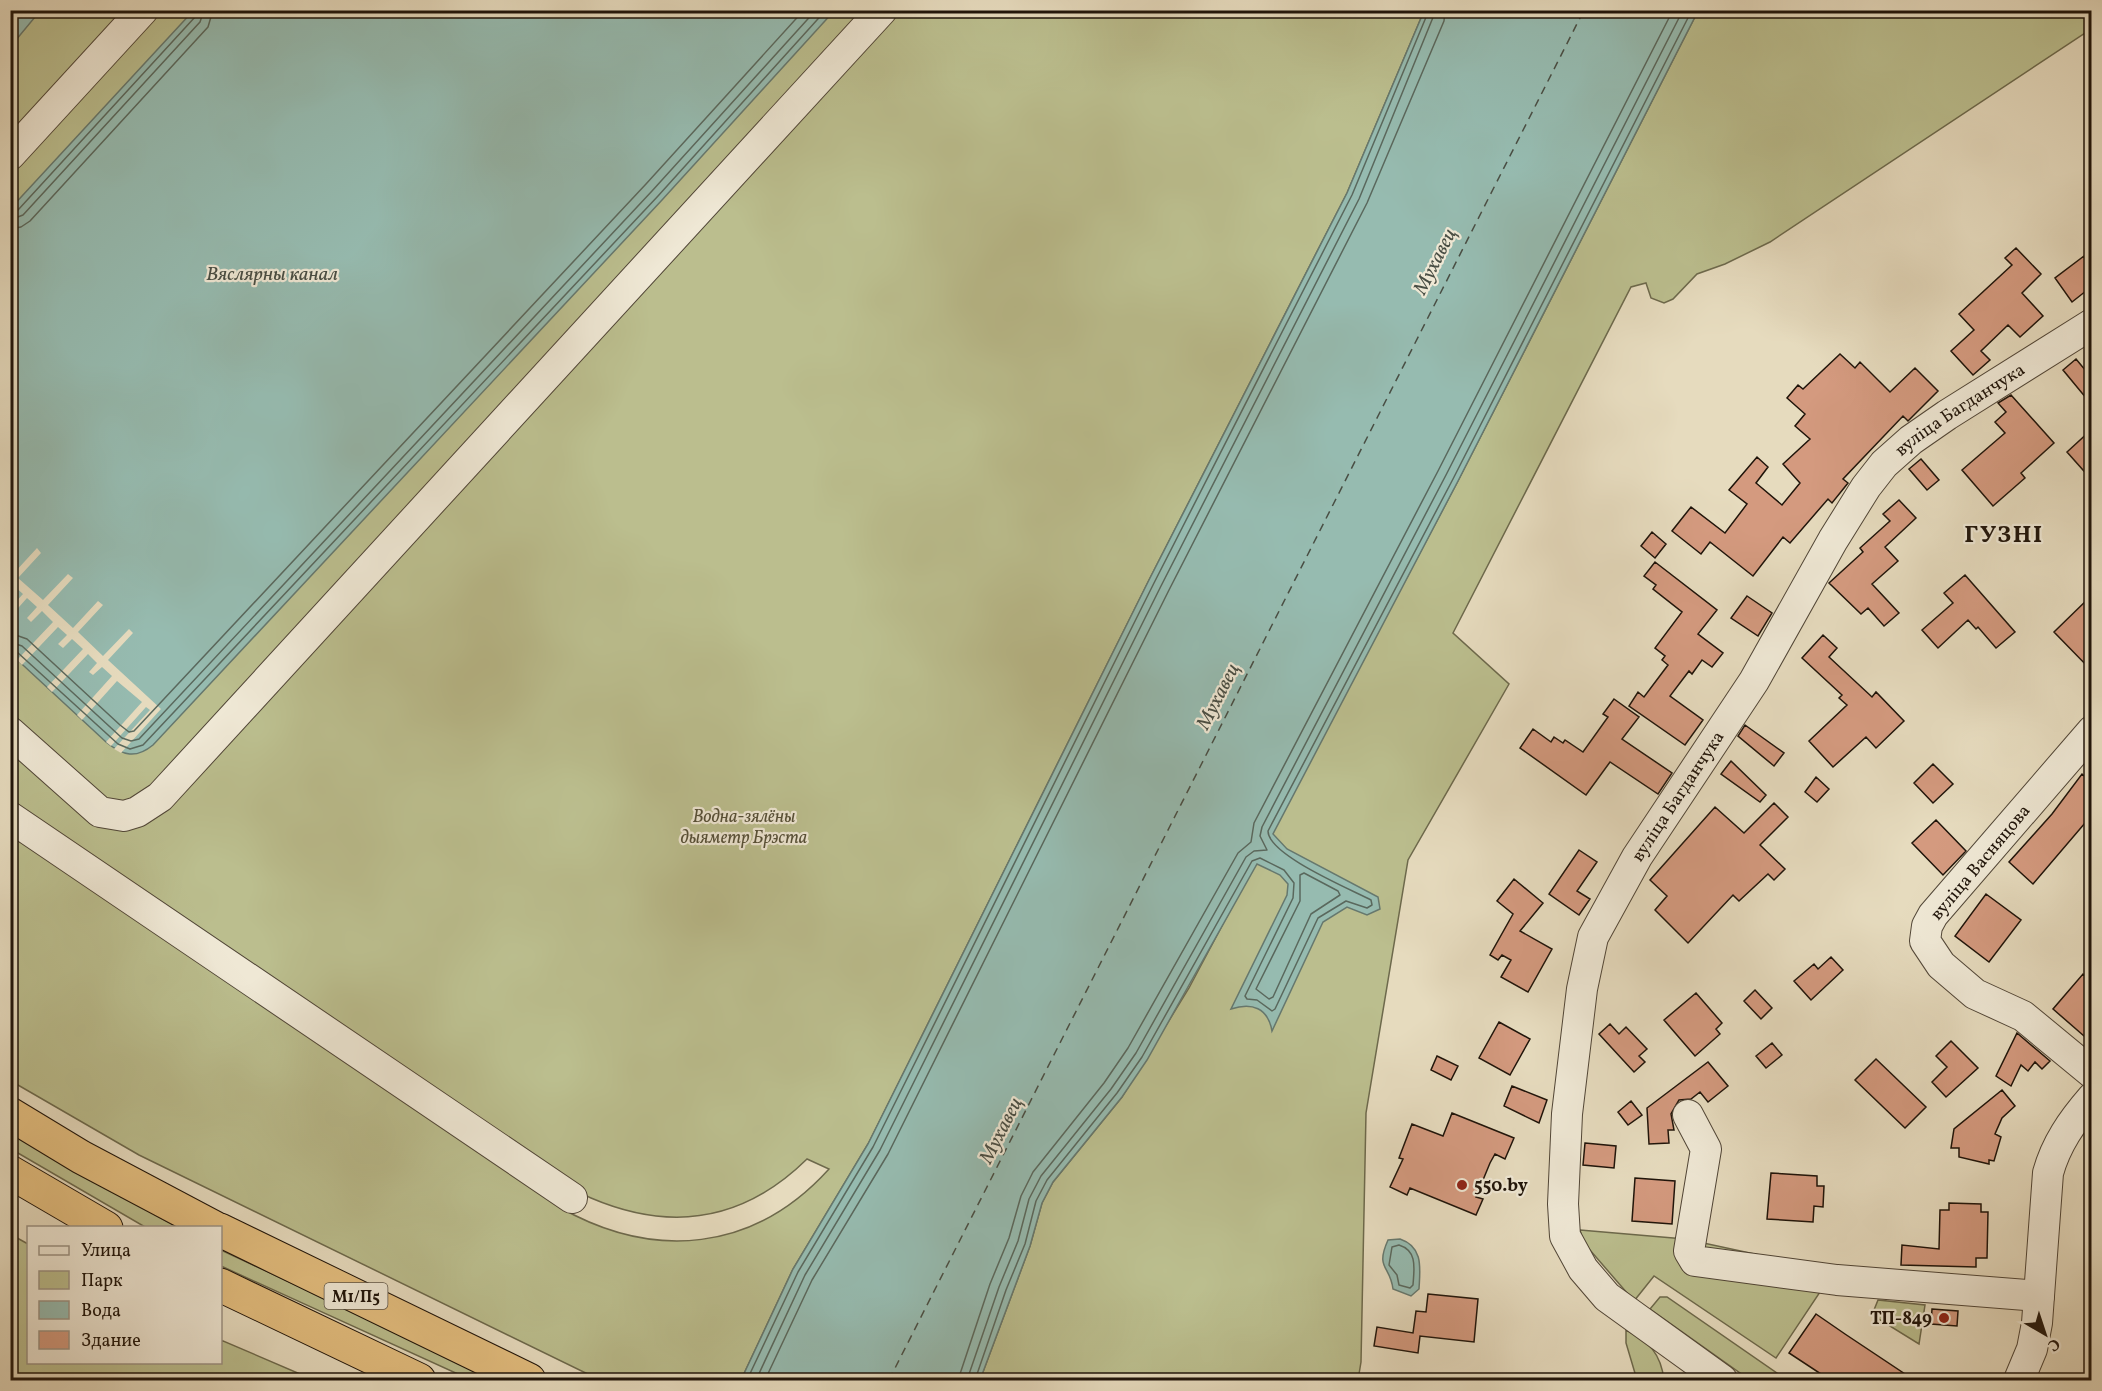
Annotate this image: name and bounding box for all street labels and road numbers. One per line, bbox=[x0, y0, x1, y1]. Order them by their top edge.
street label: вуліца Багданчука bbox=[1890, 358, 2030, 463]
street label: вуліца Багданчука bbox=[1626, 727, 1731, 867]
street label: вуліца Васняцова bbox=[1925, 800, 2037, 926]
road number: М1/П5 bbox=[324, 1283, 388, 1309]

